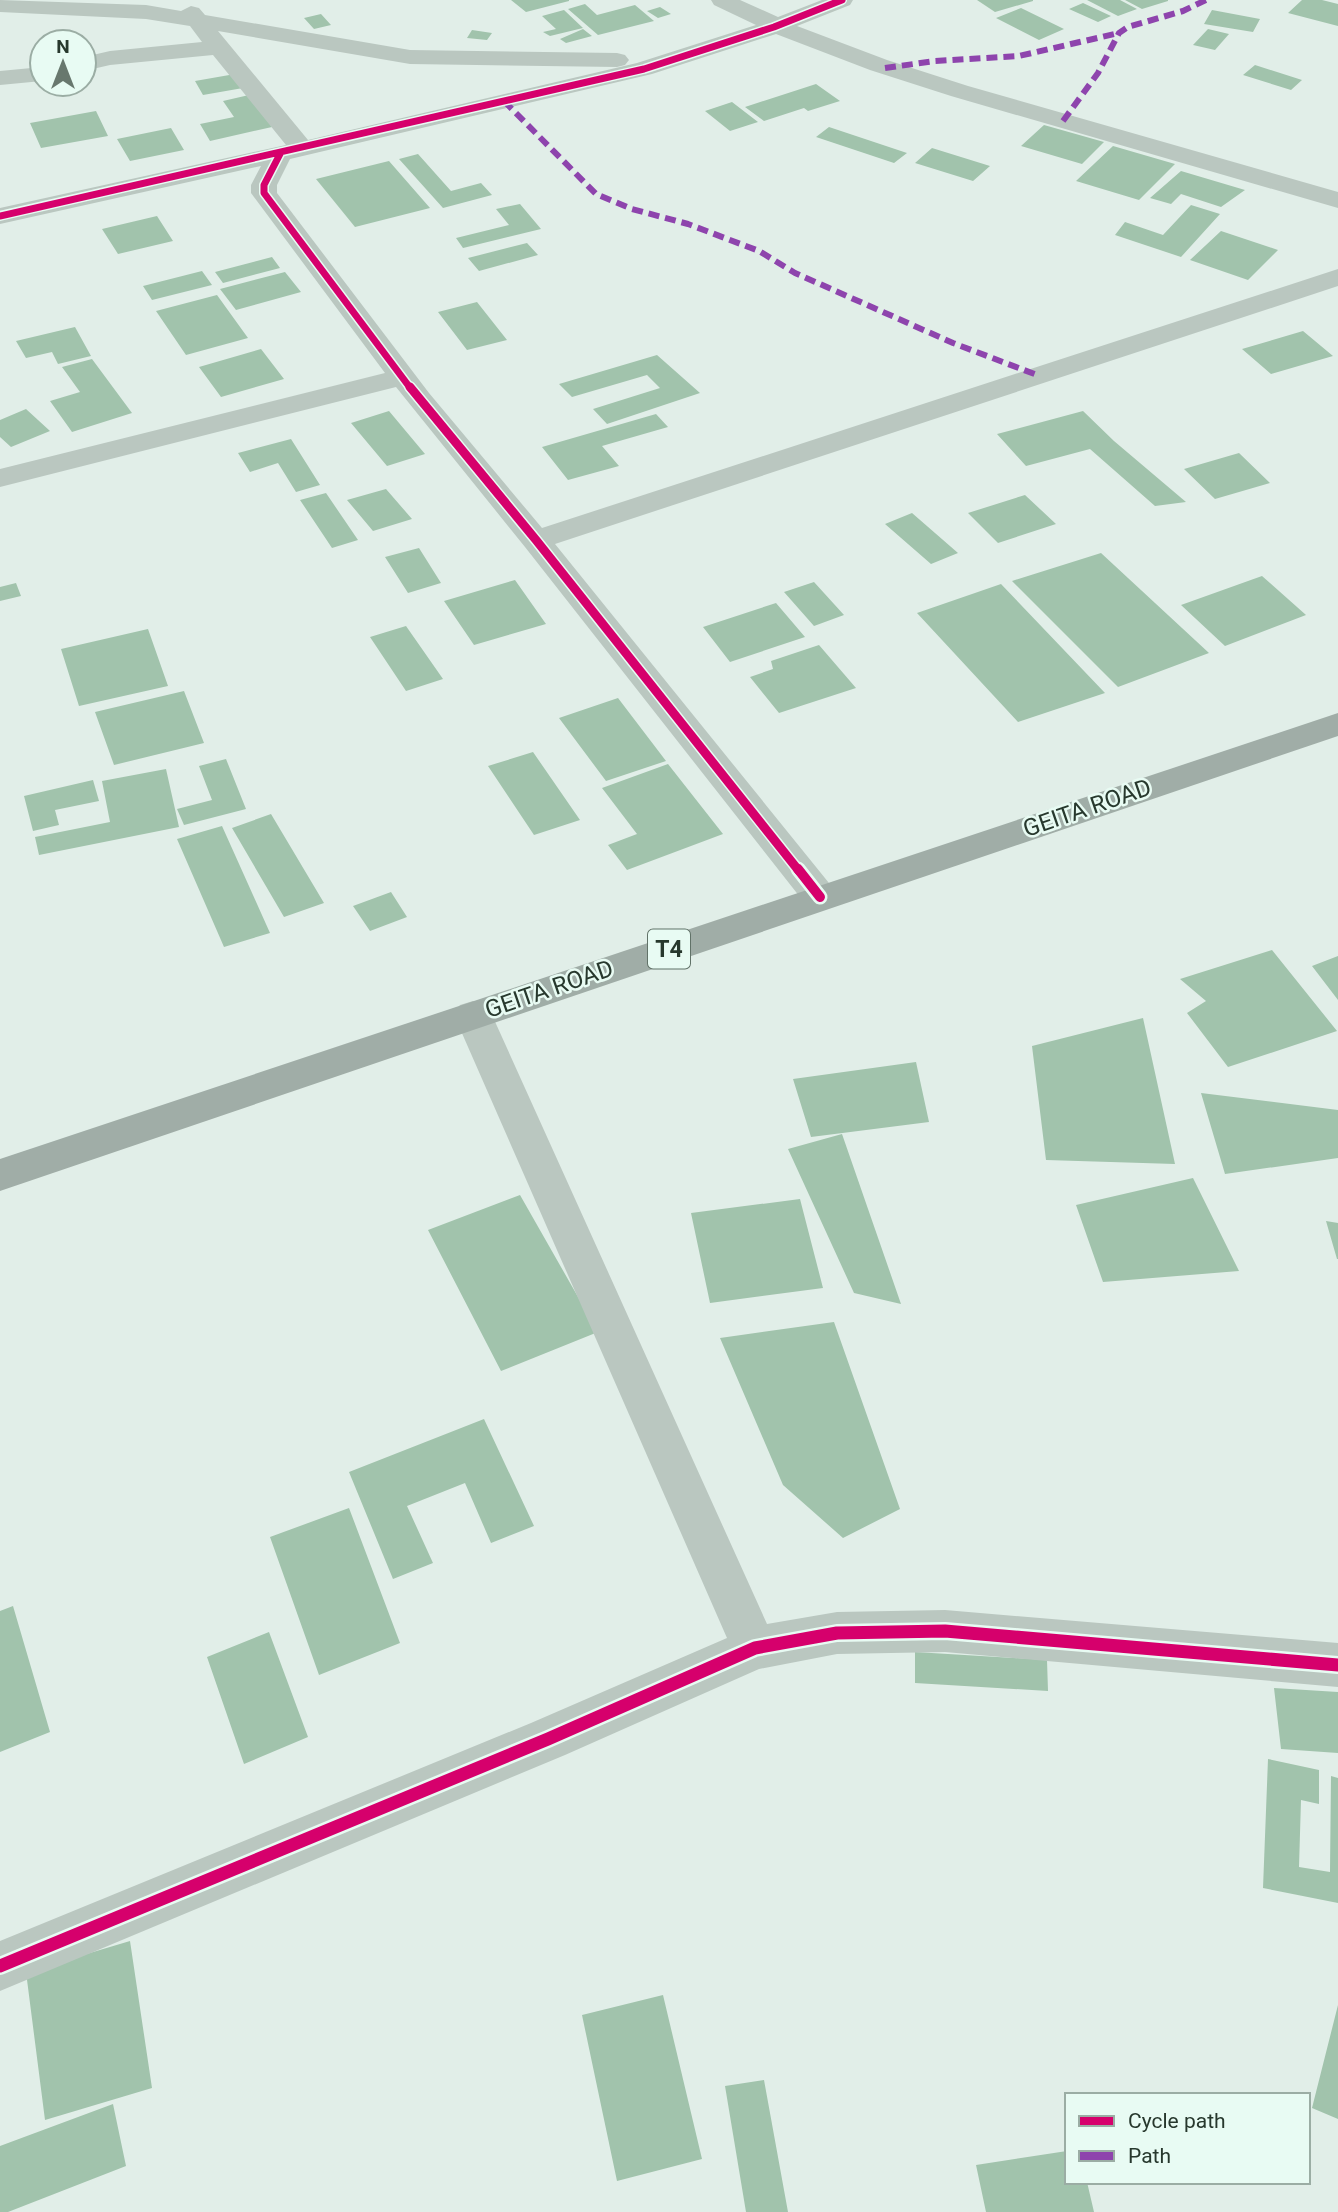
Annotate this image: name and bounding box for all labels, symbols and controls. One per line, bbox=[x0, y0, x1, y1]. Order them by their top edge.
north arrow bbox=[28, 28, 98, 98]
text: N bbox=[56, 35, 70, 58]
street label: GEITA ROAD bbox=[1019, 773, 1155, 843]
road number: T4 bbox=[648, 930, 690, 968]
street label: GEITA ROAD bbox=[481, 954, 617, 1024]
legend bbox=[1065, 2093, 1310, 2184]
text: Cycle path bbox=[1128, 2109, 1226, 2133]
text: Path bbox=[1128, 2144, 1171, 2168]

